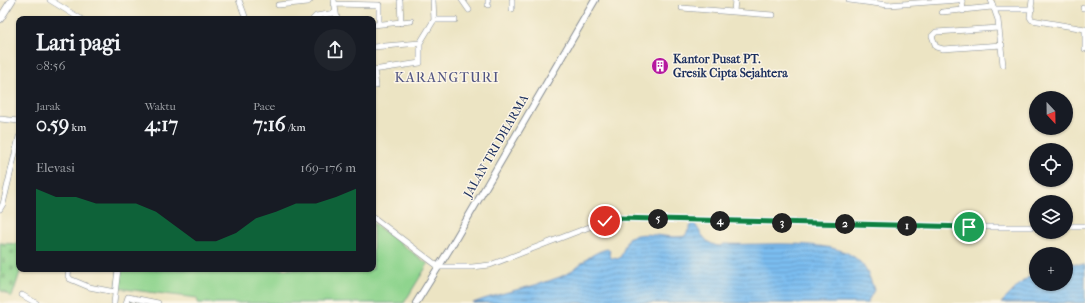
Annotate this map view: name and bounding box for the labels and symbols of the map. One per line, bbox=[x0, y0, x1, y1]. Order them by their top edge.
place label: Kantor Pusat PT. Gresik Cipta Sejahtera bbox=[673, 52, 788, 81]
building icon: Kantor Pusat PT. Gresik Cipta Sejahtera bbox=[650, 56, 670, 76]
district label: KARANGTURI bbox=[395, 69, 499, 86]
north arrow bbox=[1029, 91, 1073, 135]
street label: JALAN TRI DHARMA bbox=[460, 92, 531, 201]
pin bbox=[588, 204, 622, 238]
pin: 5 bbox=[648, 209, 668, 229]
pin bbox=[952, 210, 986, 244]
pin: 4 bbox=[710, 211, 730, 231]
pin: 3 bbox=[772, 213, 792, 233]
pin: 2 bbox=[835, 214, 855, 234]
pin: 1 bbox=[897, 216, 917, 236]

